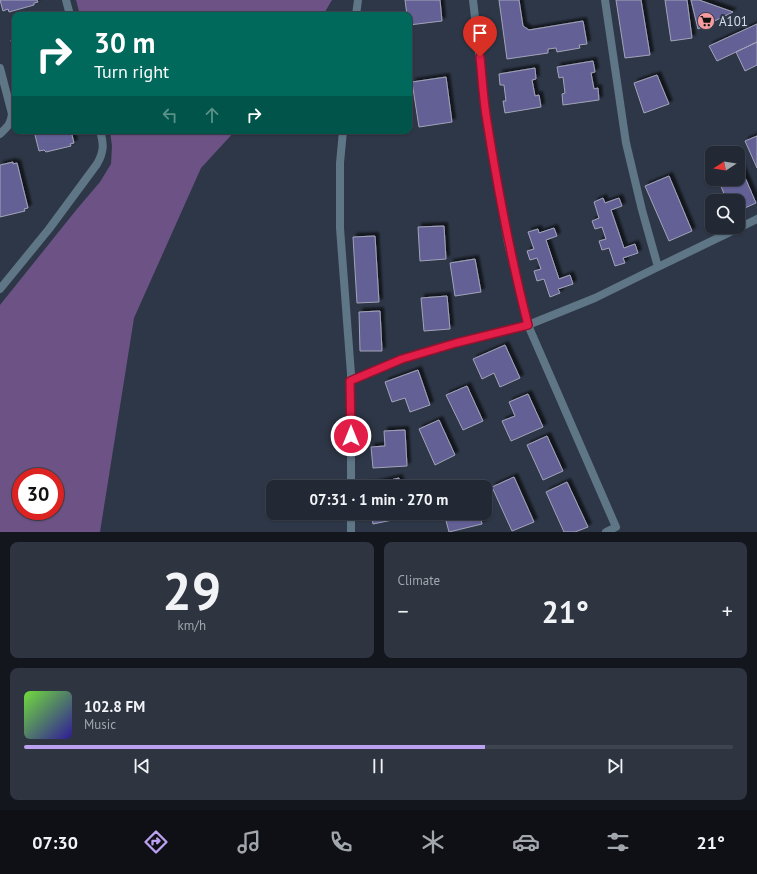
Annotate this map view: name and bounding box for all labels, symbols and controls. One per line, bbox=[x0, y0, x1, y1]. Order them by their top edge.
supermarket icon: A101 bbox=[696, 11, 716, 31]
place label: A101 bbox=[719, 13, 748, 30]
pin bbox=[463, 16, 497, 57]
icon: arrive bbox=[469, 22, 491, 44]
text: 30 m bbox=[94, 24, 155, 61]
icon: right bbox=[28, 28, 80, 80]
text: Turn right bbox=[94, 60, 169, 83]
icon: left bbox=[159, 104, 181, 126]
icon: ahead bbox=[201, 104, 223, 126]
icon: right bbox=[243, 104, 265, 126]
north arrow bbox=[705, 146, 745, 186]
map controls bbox=[705, 146, 745, 234]
button: search bbox=[705, 194, 745, 234]
position arrow bbox=[330, 415, 372, 457]
speed limit sign: 30 bbox=[12, 468, 64, 520]
text: 07:31 · 1 min · 270 m bbox=[310, 490, 448, 509]
text: 29 bbox=[162, 557, 221, 624]
text: Climate bbox=[398, 572, 440, 589]
text: 21° bbox=[542, 592, 589, 631]
text: − bbox=[398, 597, 409, 625]
text: + bbox=[722, 597, 733, 625]
text: km/h bbox=[178, 617, 206, 634]
text: 102.8 FM bbox=[84, 697, 145, 716]
text: Music bbox=[84, 716, 116, 733]
icon: previous bbox=[131, 755, 153, 777]
icon: pause bbox=[367, 755, 389, 777]
icon: next bbox=[604, 755, 626, 777]
icon: directions bbox=[142, 828, 170, 856]
icon: music bbox=[235, 828, 263, 856]
icon: phone bbox=[327, 828, 355, 856]
icon: climate bbox=[419, 828, 447, 856]
icon: car bbox=[512, 828, 540, 856]
icon: filters bbox=[604, 828, 632, 856]
text: 07:30 bbox=[32, 831, 78, 854]
text: 21° bbox=[696, 831, 725, 854]

